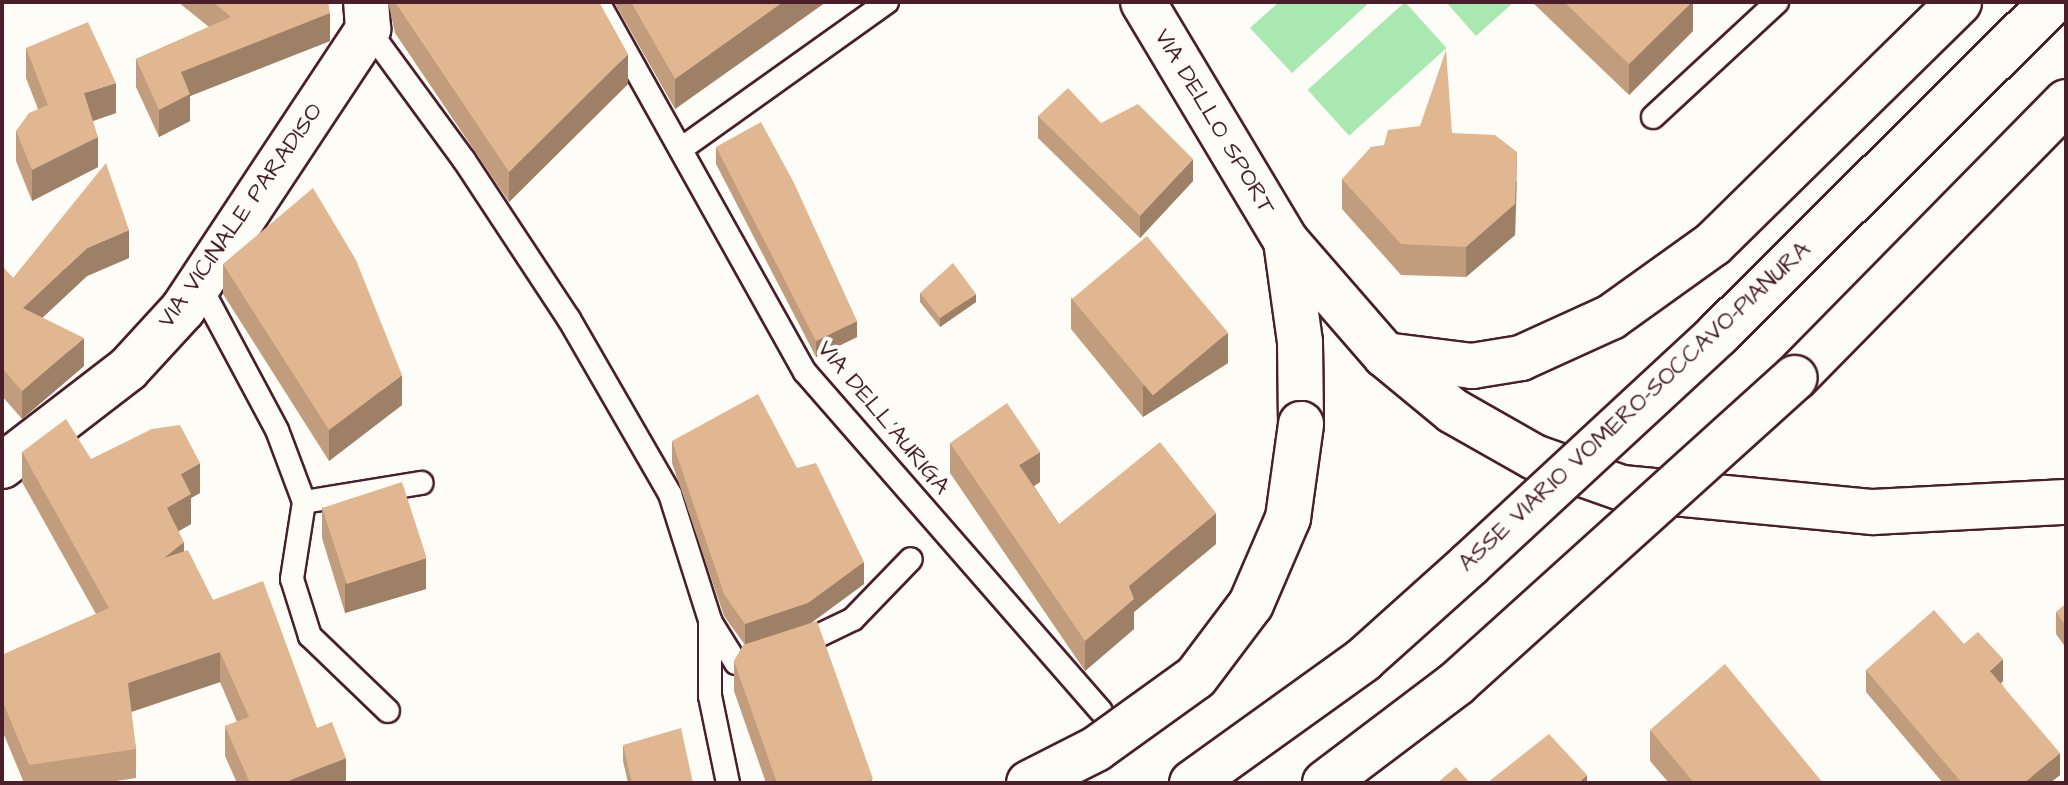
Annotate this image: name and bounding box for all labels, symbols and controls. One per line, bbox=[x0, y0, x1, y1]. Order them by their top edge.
street label: VIA DELLO SPORT bbox=[1147, 24, 1281, 220]
street label: VIA VICINALE PARADISO bbox=[152, 98, 330, 334]
street label: ASSE VIARIO VOMERO-SOCCAVO-PIANURA bbox=[1453, 236, 1817, 578]
street label: VIA DELL'AURIGA bbox=[810, 335, 956, 501]

